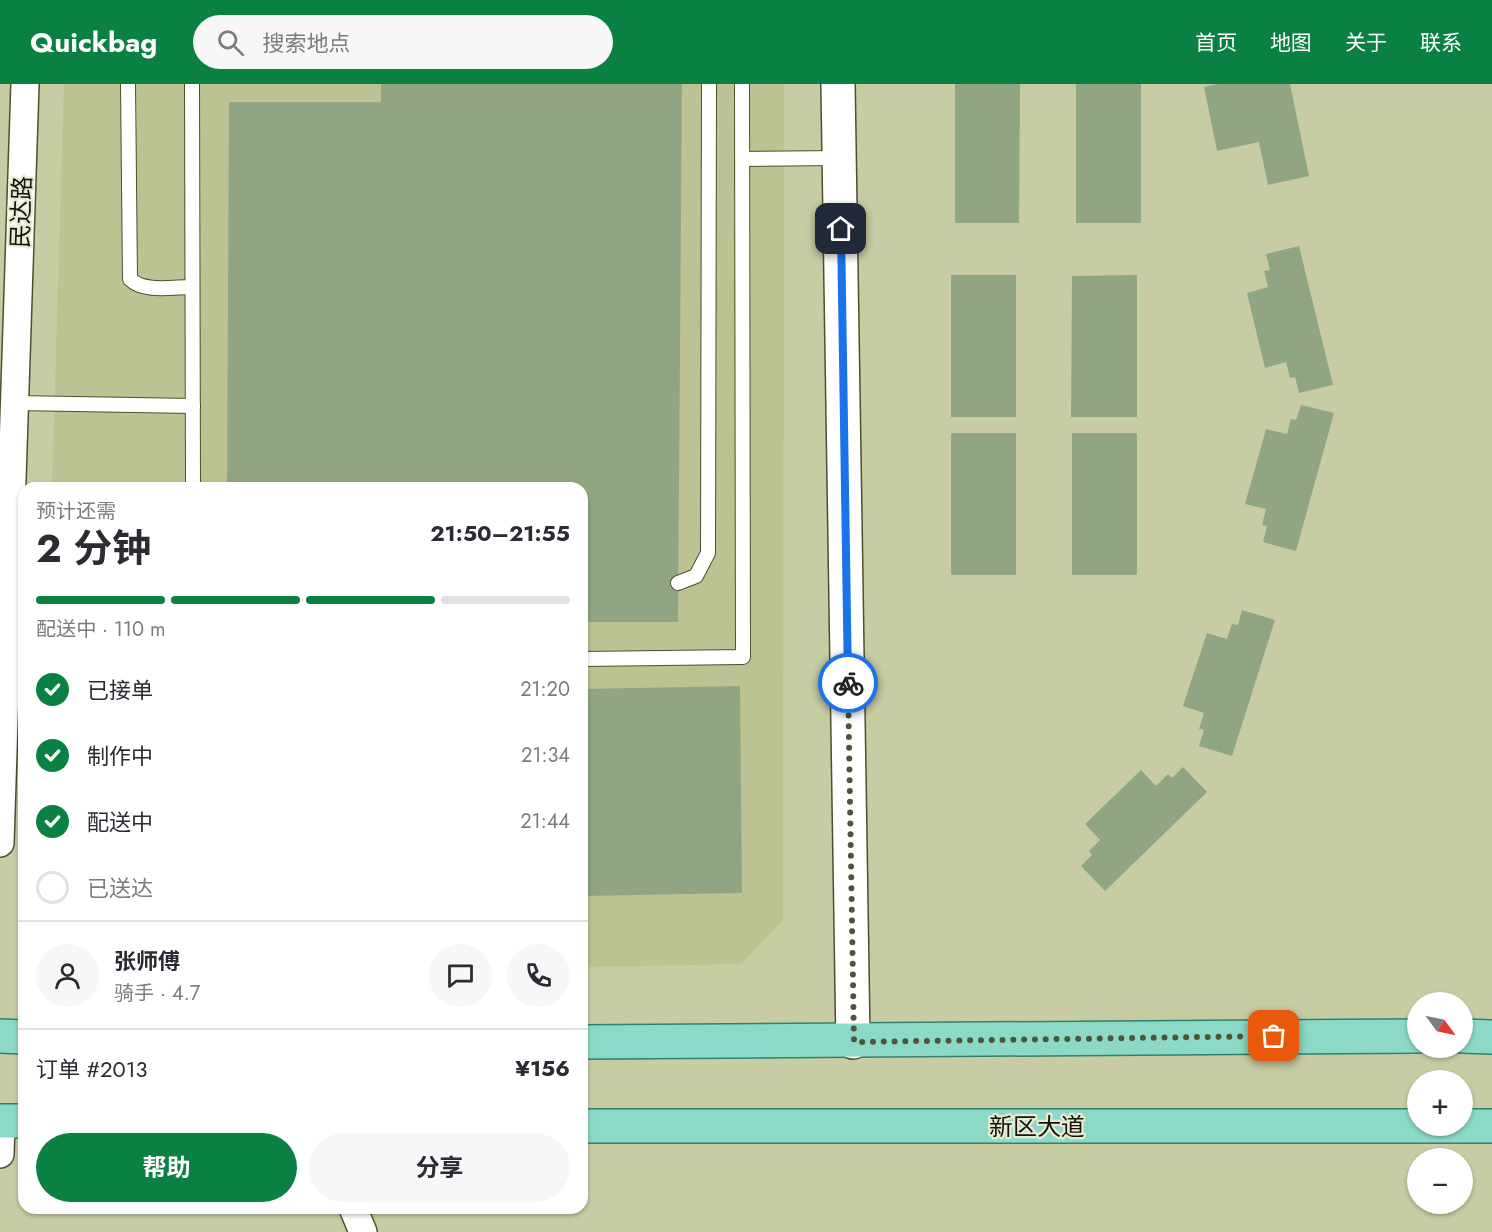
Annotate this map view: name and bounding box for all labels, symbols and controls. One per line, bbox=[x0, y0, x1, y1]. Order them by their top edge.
search box bbox=[193, 15, 613, 69]
text: Quickbag bbox=[30, 22, 157, 63]
icon: search bbox=[214, 26, 247, 59]
text: 搜索地点 bbox=[262, 27, 350, 59]
text: 首页 bbox=[1195, 28, 1237, 58]
text: 地图 bbox=[1270, 28, 1312, 58]
text: 关于 bbox=[1345, 28, 1387, 58]
text: 联系 bbox=[1420, 28, 1462, 58]
street label: 民达路 bbox=[2, 175, 40, 249]
pin bbox=[815, 203, 866, 254]
icon: home bbox=[824, 212, 857, 245]
text: 预计还需 bbox=[36, 497, 116, 526]
text: 21:50–21:55 bbox=[430, 517, 570, 549]
text: 2 分钟 bbox=[36, 520, 151, 577]
text: 配送中 · 110 m bbox=[36, 615, 166, 644]
courier bbox=[818, 653, 878, 713]
icon: bike bbox=[832, 667, 865, 700]
icon: check bbox=[36, 673, 69, 706]
text: 已接单 bbox=[87, 674, 153, 706]
text: 21:20 bbox=[520, 675, 570, 704]
icon: check bbox=[36, 739, 69, 772]
text: 制作中 bbox=[87, 740, 153, 772]
text: 21:34 bbox=[521, 741, 570, 770]
icon: check bbox=[36, 805, 69, 838]
text: 配送中 bbox=[87, 806, 153, 838]
text: 21:44 bbox=[520, 807, 570, 836]
text: 已送达 bbox=[87, 872, 153, 904]
button: person bbox=[36, 944, 99, 1007]
button: chat bbox=[429, 944, 492, 1007]
button: phone bbox=[507, 944, 570, 1007]
text: 张师傅 bbox=[114, 945, 180, 977]
text: 骑手 · 4.7 bbox=[114, 979, 200, 1008]
north arrow bbox=[1407, 992, 1473, 1058]
map controls bbox=[1407, 992, 1473, 1214]
pin bbox=[1248, 1010, 1299, 1061]
icon: bag bbox=[1257, 1019, 1290, 1052]
text: ¥156 bbox=[515, 1052, 570, 1084]
text: 订单 #2013 bbox=[36, 1053, 148, 1085]
button: + bbox=[1407, 1070, 1473, 1136]
street label: 新区大道 bbox=[989, 1109, 1085, 1144]
button: 帮助 bbox=[36, 1133, 297, 1202]
button: 分享 bbox=[309, 1133, 570, 1202]
button: − bbox=[1407, 1148, 1473, 1214]

